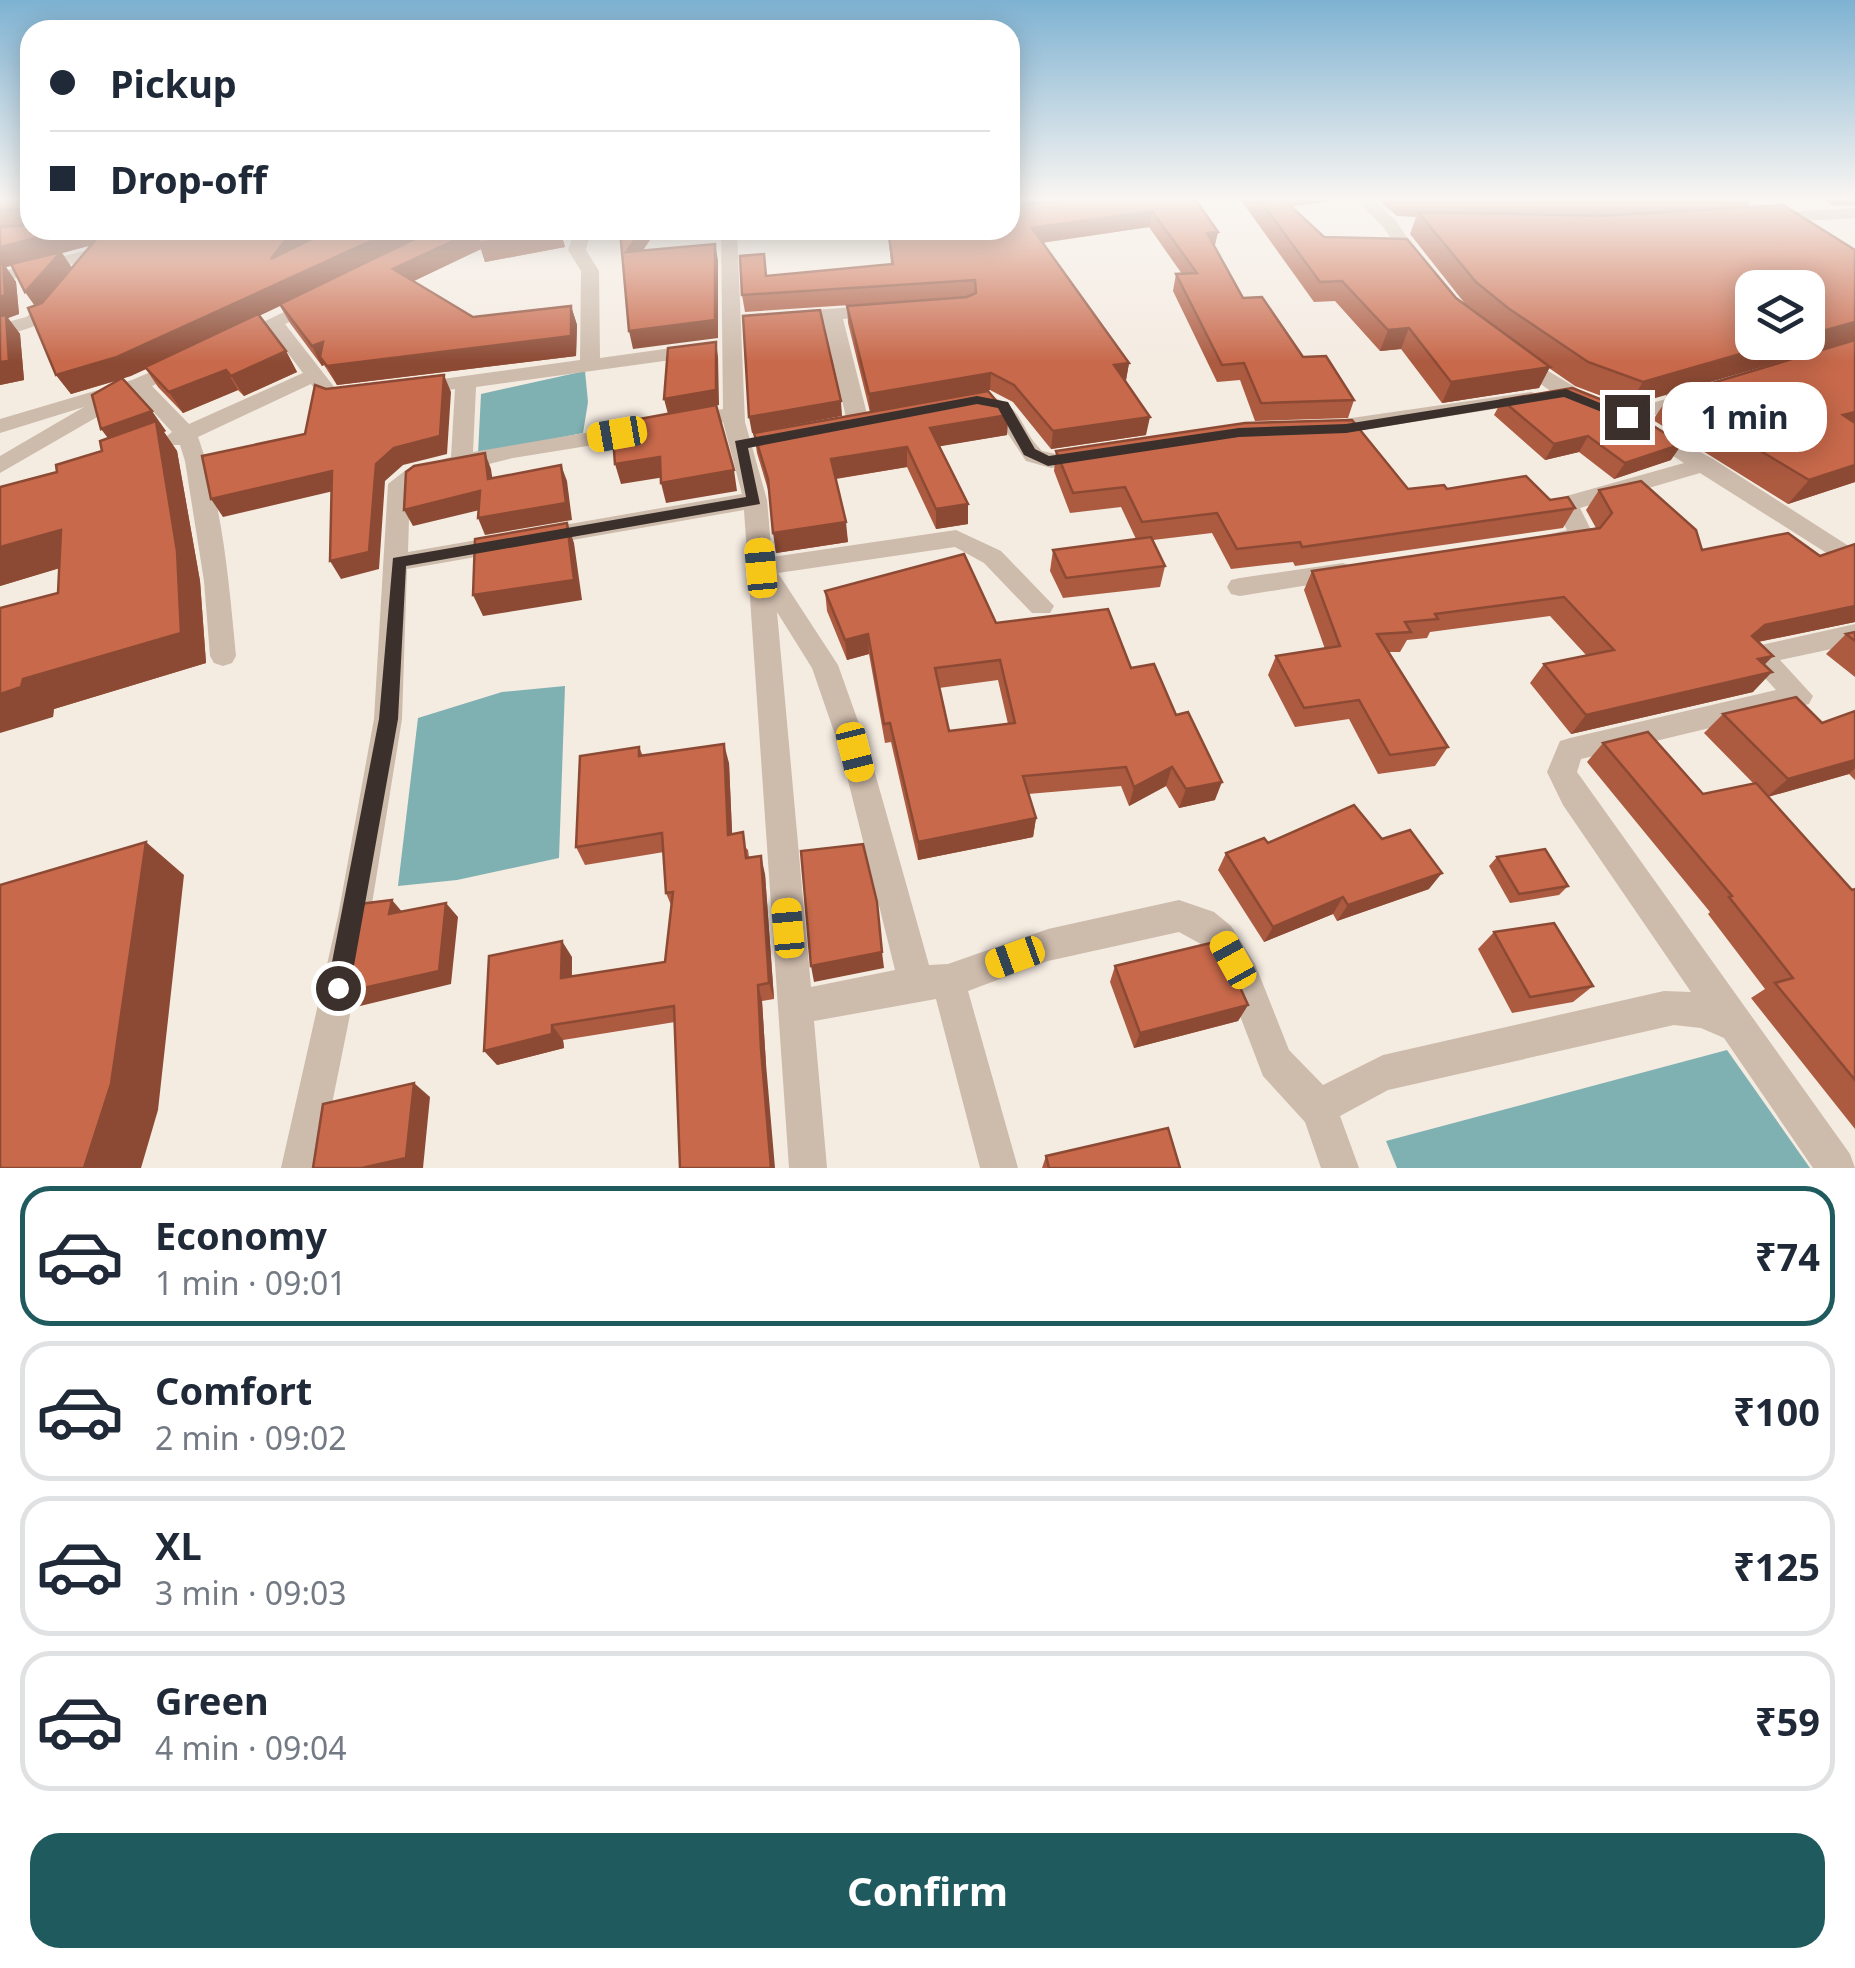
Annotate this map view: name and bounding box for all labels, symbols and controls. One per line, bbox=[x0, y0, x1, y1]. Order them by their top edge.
text: Pickup bbox=[110, 57, 237, 109]
text: Drop-off bbox=[110, 153, 267, 205]
map controls bbox=[1735, 270, 1825, 360]
button: layers bbox=[1735, 270, 1825, 360]
callout: 1 min bbox=[1662, 382, 1827, 452]
route end bbox=[1605, 395, 1650, 440]
text: 1 min bbox=[1700, 395, 1789, 438]
car bbox=[585, 414, 649, 454]
car bbox=[743, 537, 779, 599]
car bbox=[833, 719, 877, 785]
car bbox=[770, 897, 806, 959]
car bbox=[1205, 926, 1261, 994]
car bbox=[982, 933, 1048, 981]
route start bbox=[316, 966, 361, 1011]
text: Economy bbox=[155, 1209, 327, 1261]
icon: car bbox=[35, 1211, 125, 1301]
text: ₹74 bbox=[1755, 1230, 1820, 1282]
text: 1 min · 09:01 bbox=[155, 1261, 347, 1304]
text: Comfort bbox=[155, 1364, 312, 1416]
icon: car bbox=[35, 1366, 125, 1456]
text: ₹100 bbox=[1733, 1385, 1820, 1437]
text: 2 min · 09:02 bbox=[155, 1416, 347, 1459]
text: XL bbox=[155, 1519, 202, 1571]
icon: car bbox=[35, 1521, 125, 1611]
text: ₹125 bbox=[1733, 1540, 1820, 1592]
text: 3 min · 09:03 bbox=[155, 1571, 347, 1614]
text: Green bbox=[155, 1674, 269, 1726]
icon: car bbox=[35, 1676, 125, 1766]
text: ₹59 bbox=[1755, 1695, 1820, 1747]
text: 4 min · 09:04 bbox=[155, 1726, 347, 1769]
button: Confirm bbox=[30, 1833, 1825, 1948]

